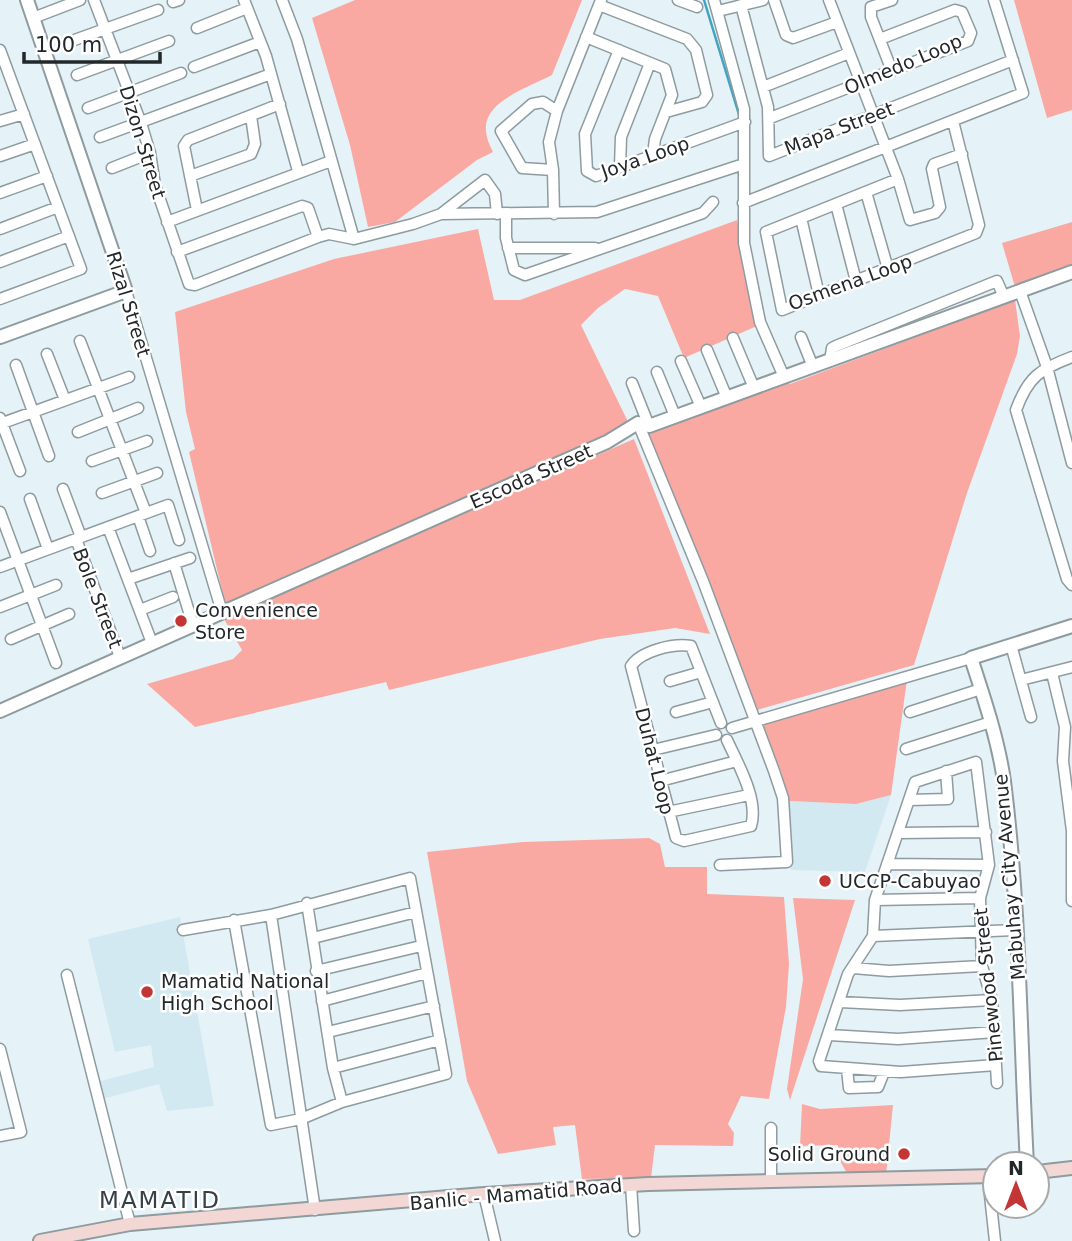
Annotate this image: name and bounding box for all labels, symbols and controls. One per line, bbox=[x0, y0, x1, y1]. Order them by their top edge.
scale bar bbox=[24, 21, 161, 65]
street label: Olmedo Loop bbox=[841, 29, 965, 99]
text: 100 m bbox=[35, 33, 102, 57]
street label: Dizon Street bbox=[115, 83, 171, 201]
street label: Mapa Street bbox=[781, 97, 897, 159]
street label: Joya Loop bbox=[597, 132, 692, 183]
street label: Rizal Street bbox=[103, 249, 155, 359]
street label: Osmena Loop bbox=[785, 249, 915, 315]
street label: Escoda Street bbox=[466, 439, 596, 513]
street label: Bole Street bbox=[69, 545, 127, 651]
place label: Convenience Store bbox=[195, 599, 318, 643]
marker: Convenience Store bbox=[173, 613, 189, 629]
street label: Duhat Loop bbox=[631, 705, 679, 817]
street label: Mabuhay City Avenue bbox=[989, 773, 1029, 981]
place label: UCCP-Cabuyao bbox=[839, 870, 981, 892]
marker: UCCP-Cabuyao bbox=[817, 873, 833, 889]
street label: Pinewood Street bbox=[969, 907, 1007, 1063]
place label: Mamatid National High School bbox=[161, 970, 329, 1014]
marker: Mamatid National High School bbox=[139, 984, 155, 1000]
place label: Solid Ground bbox=[768, 1143, 890, 1165]
marker: Solid Ground bbox=[896, 1146, 912, 1162]
north arrow bbox=[981, 1150, 1051, 1220]
text: N bbox=[1008, 1157, 1024, 1179]
street label: Banlic - Mamatid Road bbox=[409, 1174, 623, 1214]
district label: MAMATID bbox=[99, 1187, 221, 1213]

